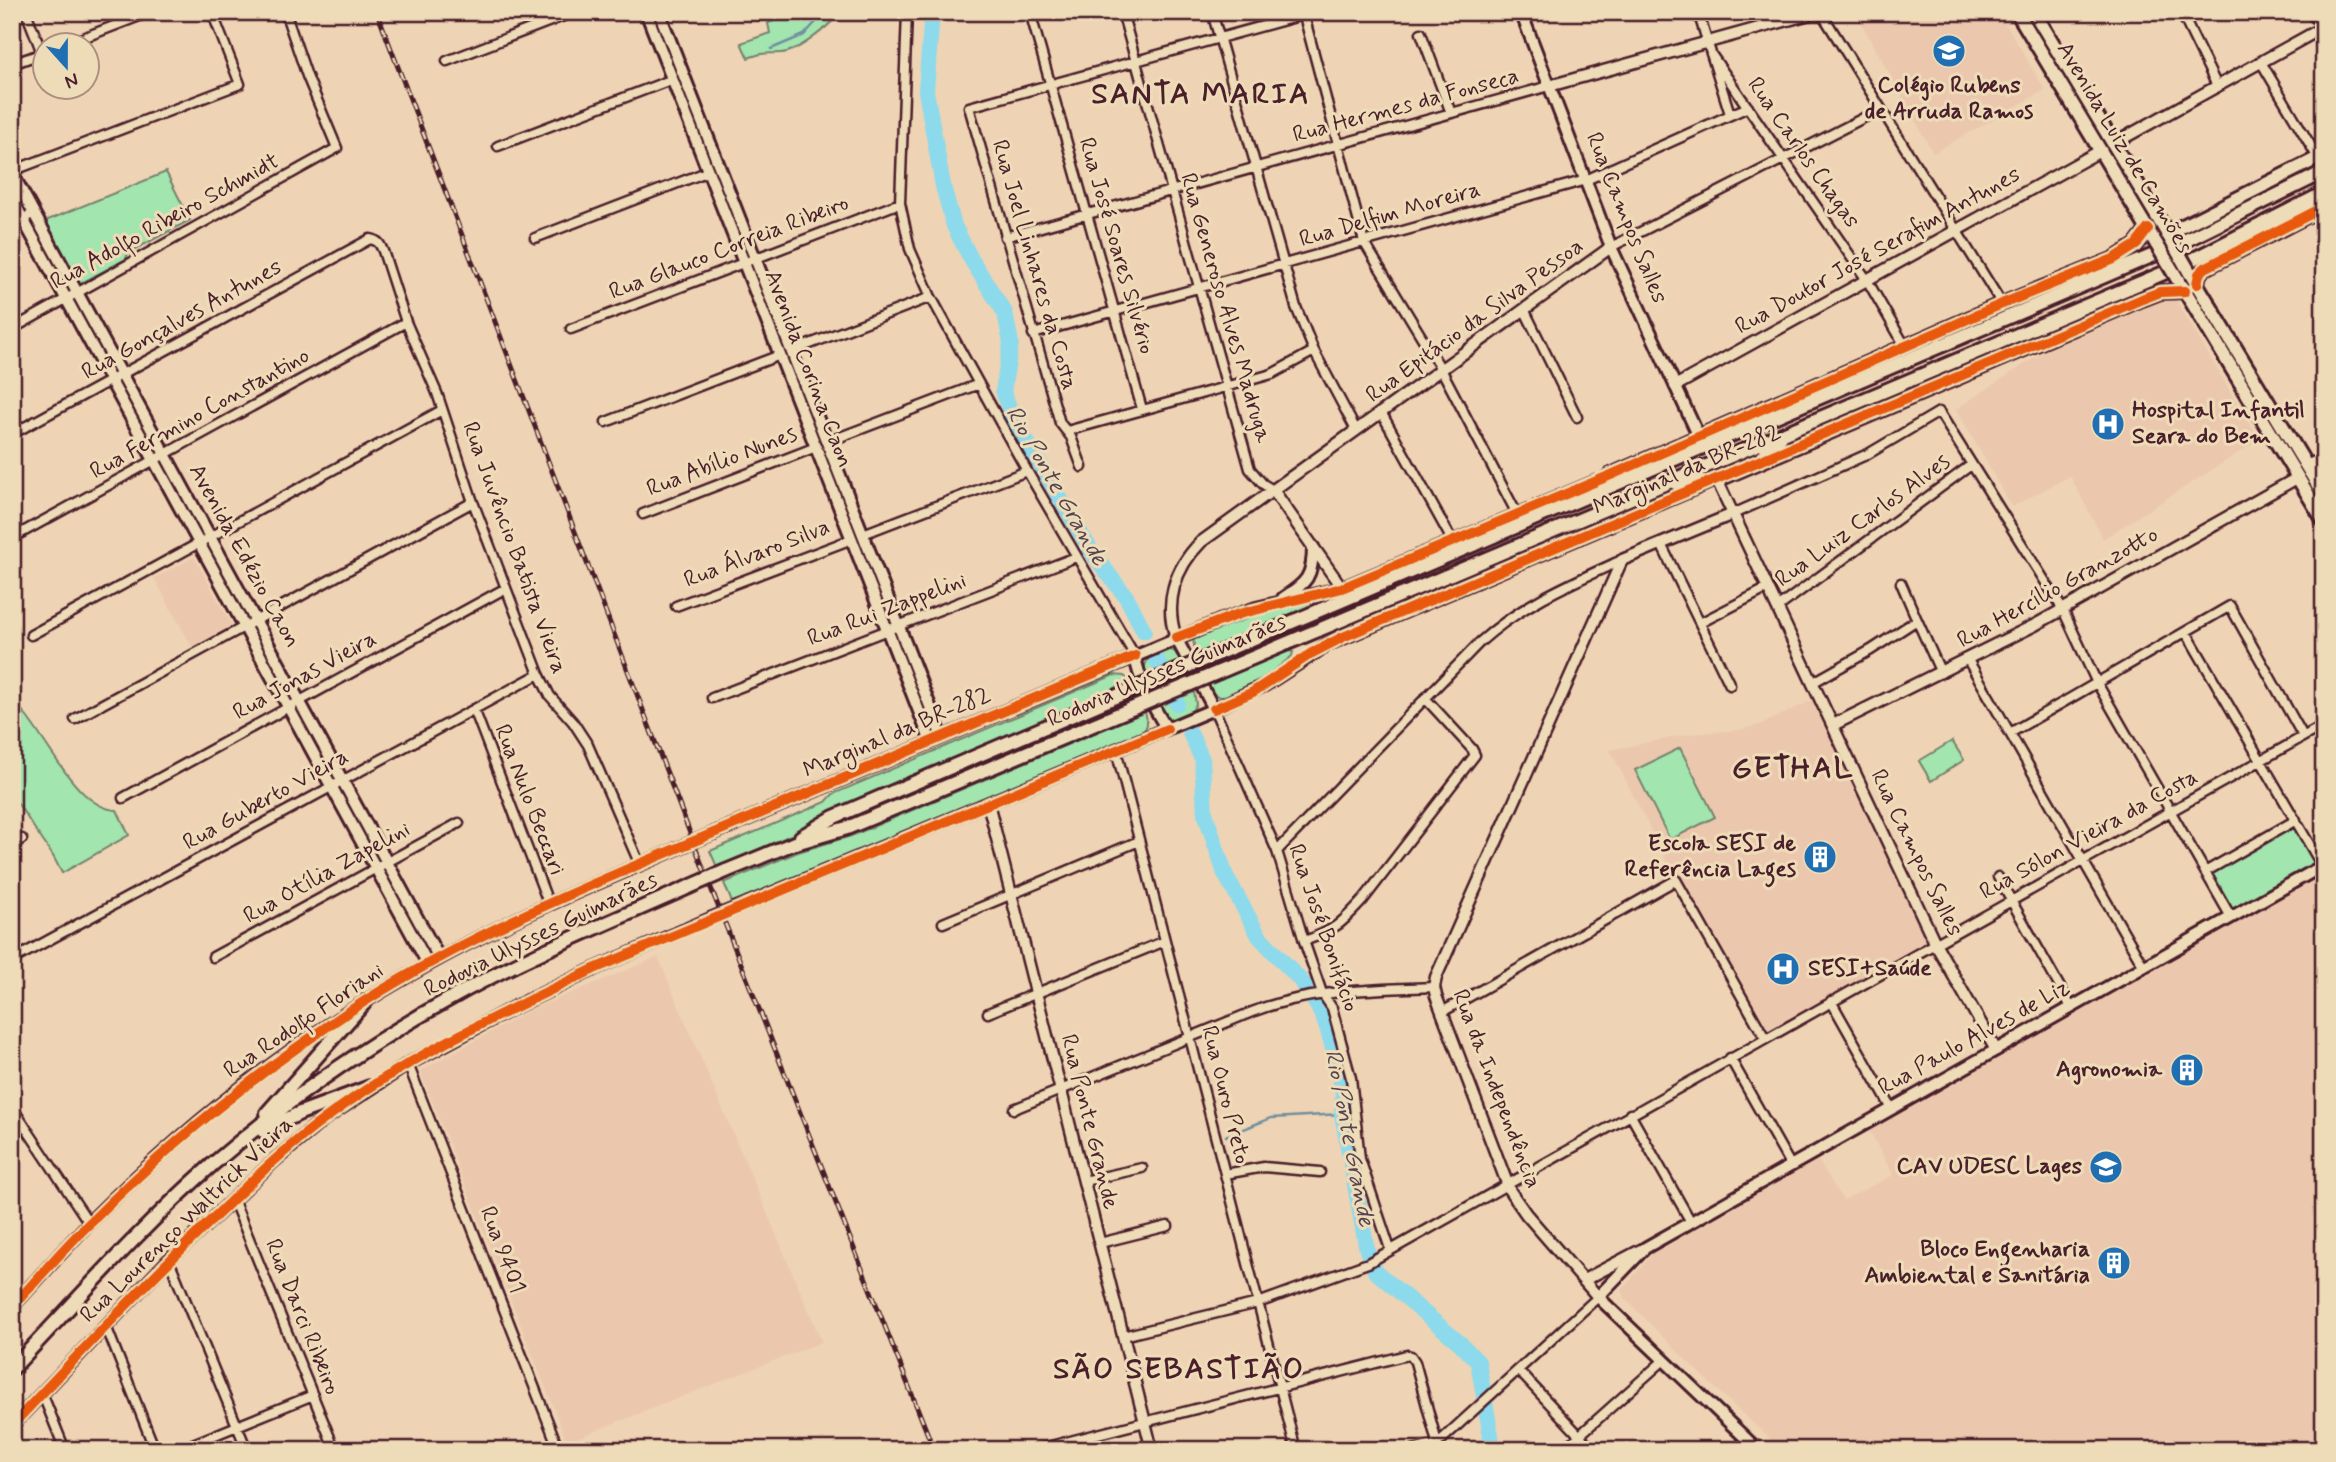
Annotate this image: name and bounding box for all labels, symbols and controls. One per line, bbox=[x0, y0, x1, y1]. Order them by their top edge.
north arrow bbox=[32, 32, 102, 102]
school or university icon: Colégio Rubens de Arruda Ramos bbox=[1930, 32, 1968, 70]
street label: Avenida Luiz de Camões bbox=[2049, 37, 2199, 259]
street label: Rua Hermes da Fonseca bbox=[1290, 61, 1522, 151]
text: N bbox=[61, 67, 82, 94]
place label: Colégio Rubens de Arruda Ramos bbox=[1865, 71, 2033, 127]
street label: Rua Carlos Chagas bbox=[1740, 72, 1866, 234]
district label: SANTA MARIA bbox=[1091, 75, 1311, 114]
street label: Rua Campos Salles bbox=[1578, 128, 1674, 308]
street label: Rua José Soares Silvério bbox=[1071, 134, 1161, 358]
street label: Rua Joel Linhares da Costa bbox=[984, 136, 1084, 394]
street label: Rua Adolfo Ribeiro Schmidt bbox=[45, 146, 285, 298]
street label: Rua Doutor José Serafim Antunes bbox=[1730, 160, 2026, 342]
street label: Rua Generoso Alves Madruga bbox=[1172, 170, 1278, 447]
street label: Rua Delfim Moreira bbox=[1296, 175, 1484, 255]
street label: Rua Glauco Correia Ribeiro bbox=[605, 188, 853, 308]
street label: Rua Epitácio da Silva Pessoa bbox=[1360, 232, 1590, 410]
street label: Rua Gonçalves Antunes bbox=[77, 252, 287, 388]
street label: Avenida Corina Caon bbox=[756, 266, 860, 472]
street label: Rua Fermino Constantino bbox=[85, 341, 315, 487]
place label: Hospital Infantil Seara do Bem bbox=[2132, 396, 2305, 452]
water label: Rio Ponte Grande bbox=[998, 400, 1115, 572]
hospital icon: Hospital Infantil Seara do Bem bbox=[2089, 405, 2127, 443]
street label: Marginal da BR-282 bbox=[1589, 417, 1786, 525]
street label: Rua Juvêncio Batista Vieira bbox=[454, 418, 574, 678]
street label: Rua Abílio Nunes bbox=[642, 420, 802, 504]
street label: Rua Luiz Carlos Alves bbox=[1769, 447, 1957, 595]
street label: Avenida Edézio Caon bbox=[181, 459, 307, 653]
street label: Rua Álvaro Silva bbox=[680, 512, 834, 596]
street label: Rua Hercílio Granzotto bbox=[1952, 520, 2164, 656]
street label: Rua Rui Zappelini bbox=[803, 566, 971, 654]
street label: Rodovia Ulysses Guimarães bbox=[1043, 607, 1291, 735]
street label: Rua Jonas Vieira bbox=[228, 624, 382, 728]
street label: Marginal da BR-282 bbox=[799, 680, 996, 788]
street label: Rua Nulo Beccari bbox=[486, 720, 572, 880]
street label: Rua Guberto Vieira bbox=[178, 742, 354, 858]
district label: GETHAL bbox=[1732, 749, 1854, 788]
street label: Rua Sólon Vieira da Costa bbox=[1975, 763, 2203, 907]
street label: Rua Campos Salles bbox=[1863, 765, 1969, 941]
street label: Rua Otília Zapelini bbox=[238, 815, 416, 931]
place label: Escola SESI de Referência Lages bbox=[1625, 829, 1796, 888]
building icon: Escola SESI de Referência Lages bbox=[1801, 838, 1839, 876]
street label: Rua José Bonifácio bbox=[1280, 840, 1366, 1016]
street label: Rodovia Ulysses Guimarães bbox=[419, 865, 663, 1005]
hospital icon: SESI+Saúde bbox=[1764, 950, 1802, 988]
place label: SESI+Saúde bbox=[1808, 954, 1932, 984]
street label: Rua Rodolfo Floriani bbox=[218, 956, 390, 1087]
street label: Rua Paulo Alves de Liz bbox=[1873, 973, 2075, 1103]
street label: Rua da Independência bbox=[1444, 985, 1548, 1193]
street label: Rua Ouro Preto bbox=[1193, 1023, 1257, 1167]
street label: Rua Ponte Grande bbox=[1053, 1031, 1125, 1213]
water label: Rio Ponte Grande bbox=[1317, 1047, 1382, 1230]
building icon: Agronomia bbox=[2168, 1051, 2206, 1089]
place label: Agronomia bbox=[2056, 1055, 2163, 1085]
street label: Rua Lourenço Waltrick Vieira bbox=[74, 1110, 300, 1330]
school or university icon: CAV UDESC Lages bbox=[2087, 1148, 2125, 1186]
place label: CAV UDESC Lages bbox=[1897, 1152, 2083, 1182]
street label: Rua 9401 bbox=[472, 1202, 532, 1298]
street label: Rua Darci Ribeiro bbox=[257, 1235, 347, 1399]
place label: Bloco Engenharia Ambiental e Sanitária bbox=[1864, 1235, 2090, 1291]
building icon: Bloco Engenharia Ambiental e Sanitária bbox=[2095, 1244, 2133, 1282]
district label: SÃO SEBASTIÃO bbox=[1053, 1350, 1305, 1389]

